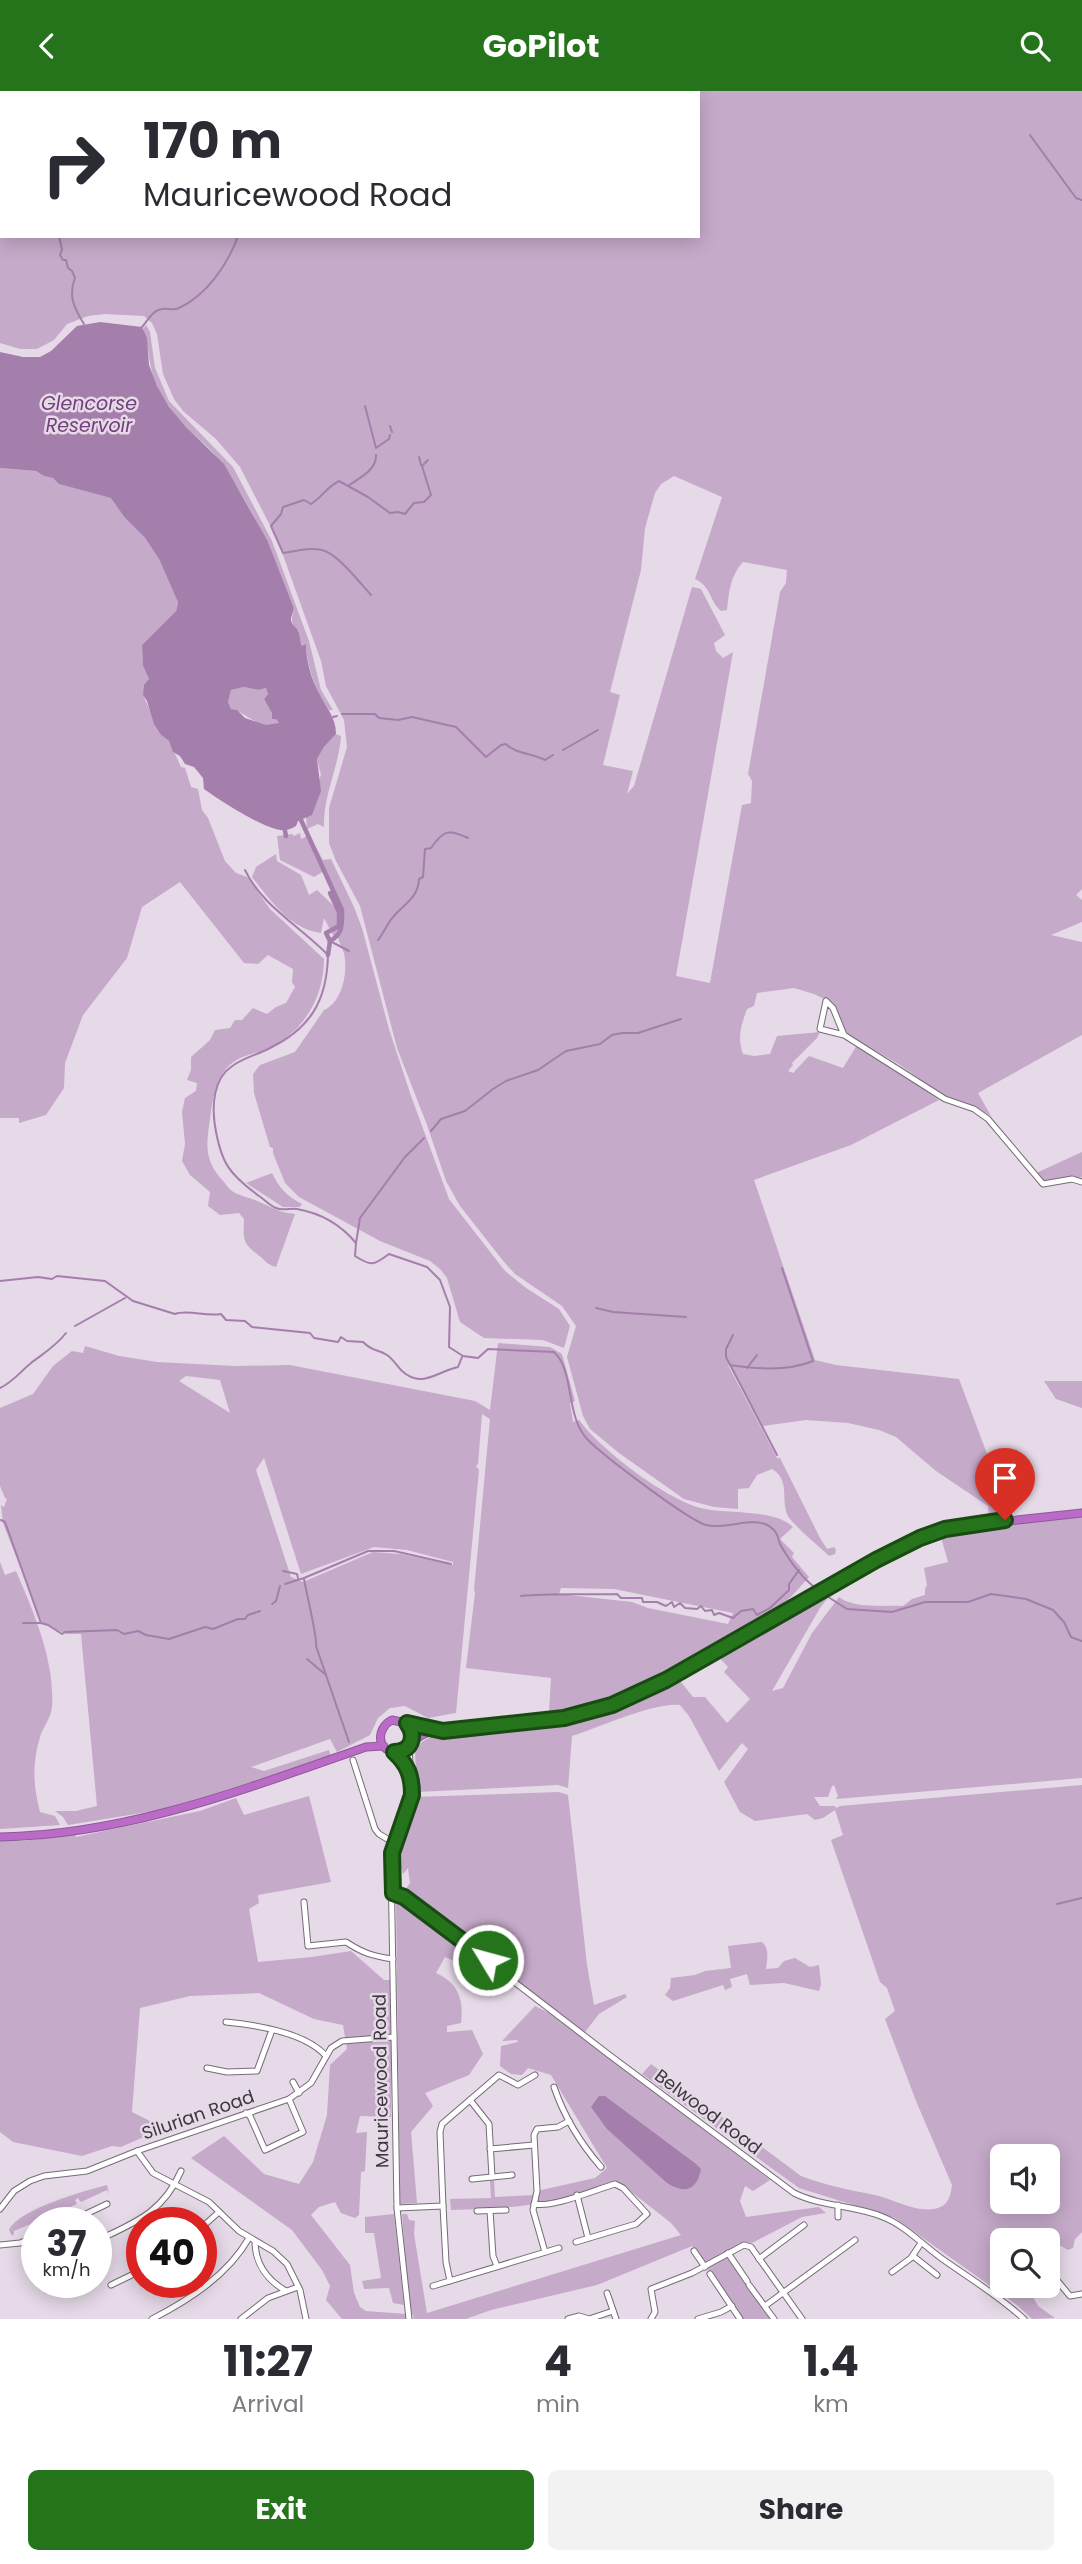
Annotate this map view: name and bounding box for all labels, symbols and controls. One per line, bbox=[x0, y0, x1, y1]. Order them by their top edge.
text: GoPilot bbox=[483, 23, 600, 68]
icon: back bbox=[28, 27, 66, 65]
icon: search bbox=[1016, 27, 1054, 65]
text: 170 m bbox=[143, 107, 282, 175]
icon: right bbox=[28, 119, 119, 210]
text: Mauricewood Road bbox=[143, 172, 452, 217]
water label: Glencorse Reservoir bbox=[41, 390, 137, 439]
pin bbox=[975, 1448, 1035, 1520]
icon: arrive bbox=[986, 1459, 1024, 1497]
position arrow bbox=[451, 1923, 525, 1997]
street label: Mauricewood Road bbox=[366, 1994, 395, 2168]
street label: Belwood Road bbox=[650, 2063, 767, 2160]
street label: Silurian Road bbox=[138, 2084, 257, 2145]
map controls bbox=[990, 2144, 1060, 2298]
button: sound bbox=[990, 2144, 1060, 2214]
speed limit sign: 40 bbox=[126, 2207, 217, 2298]
text: 37 bbox=[47, 2219, 86, 2268]
button: search bbox=[990, 2228, 1060, 2298]
text: km/h bbox=[43, 2257, 90, 2282]
text: 11:27 bbox=[223, 2332, 313, 2391]
text: 4 bbox=[544, 2332, 572, 2391]
text: 1.4 bbox=[803, 2332, 859, 2391]
text: Arrival bbox=[232, 2388, 304, 2420]
text: min bbox=[536, 2388, 580, 2420]
text: km bbox=[813, 2388, 849, 2420]
button: Exit bbox=[28, 2470, 534, 2550]
button: Share bbox=[548, 2470, 1054, 2550]

